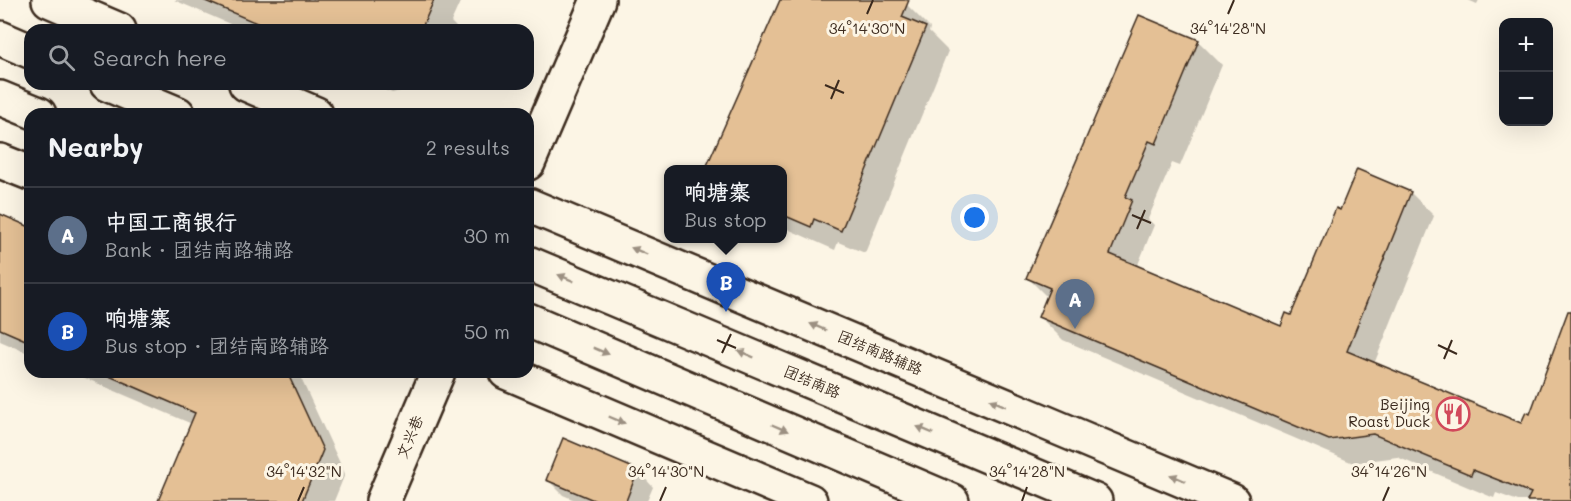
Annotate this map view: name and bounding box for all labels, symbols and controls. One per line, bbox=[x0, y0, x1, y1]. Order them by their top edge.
text: 34°14'30"N bbox=[829, 18, 905, 38]
text: 34°14'28"N bbox=[1190, 18, 1266, 38]
map controls bbox=[1499, 18, 1553, 126]
button: + bbox=[1499, 18, 1553, 72]
search box bbox=[24, 24, 534, 90]
icon: search bbox=[45, 41, 78, 74]
text: Search here bbox=[93, 43, 227, 72]
button: − bbox=[1499, 72, 1553, 126]
text: Nearby bbox=[48, 130, 143, 164]
text: 2 results bbox=[426, 134, 510, 160]
popup bbox=[664, 165, 787, 243]
text: 响塘寨 bbox=[684, 177, 750, 206]
your location bbox=[960, 203, 989, 232]
text: Bus stop bbox=[684, 206, 767, 232]
text: 中国工商银行 bbox=[105, 207, 237, 236]
text: A bbox=[61, 222, 74, 248]
text: 30 m bbox=[464, 222, 510, 248]
text: Bank · 团结南路辅路 bbox=[105, 236, 293, 262]
one-way arrow bbox=[629, 246, 647, 256]
pin: B bbox=[706, 262, 746, 312]
one-way arrow bbox=[557, 273, 575, 282]
pin: A bbox=[1056, 280, 1094, 329]
text: 响塘寨 bbox=[105, 303, 171, 332]
text: B bbox=[61, 318, 74, 344]
text: 50 m bbox=[464, 318, 510, 344]
one-way arrow bbox=[809, 322, 827, 332]
street label: 团结南路辅路 bbox=[835, 325, 926, 379]
text: Bus stop · 团结南路辅路 bbox=[105, 332, 329, 358]
one-way arrow bbox=[592, 347, 610, 356]
one-way arrow bbox=[736, 349, 754, 359]
street label: 团结南路 bbox=[781, 360, 844, 402]
place label: Beijing Roast Duck bbox=[1348, 394, 1430, 431]
restaurant icon: Beijing Roast Duck bbox=[1435, 396, 1471, 432]
one-way arrow bbox=[989, 398, 1007, 407]
street label: 文兴巷 bbox=[391, 412, 427, 461]
one-way arrow bbox=[609, 415, 627, 425]
one-way arrow bbox=[772, 423, 790, 433]
one-way arrow bbox=[917, 425, 934, 434]
text: 34°14'32"N bbox=[266, 461, 342, 481]
text: 34°14'30"N bbox=[628, 461, 704, 481]
text: 34°14'28"N bbox=[989, 461, 1065, 481]
text: 34°14'26"N bbox=[1351, 461, 1427, 481]
one-way arrow bbox=[1168, 473, 1186, 483]

